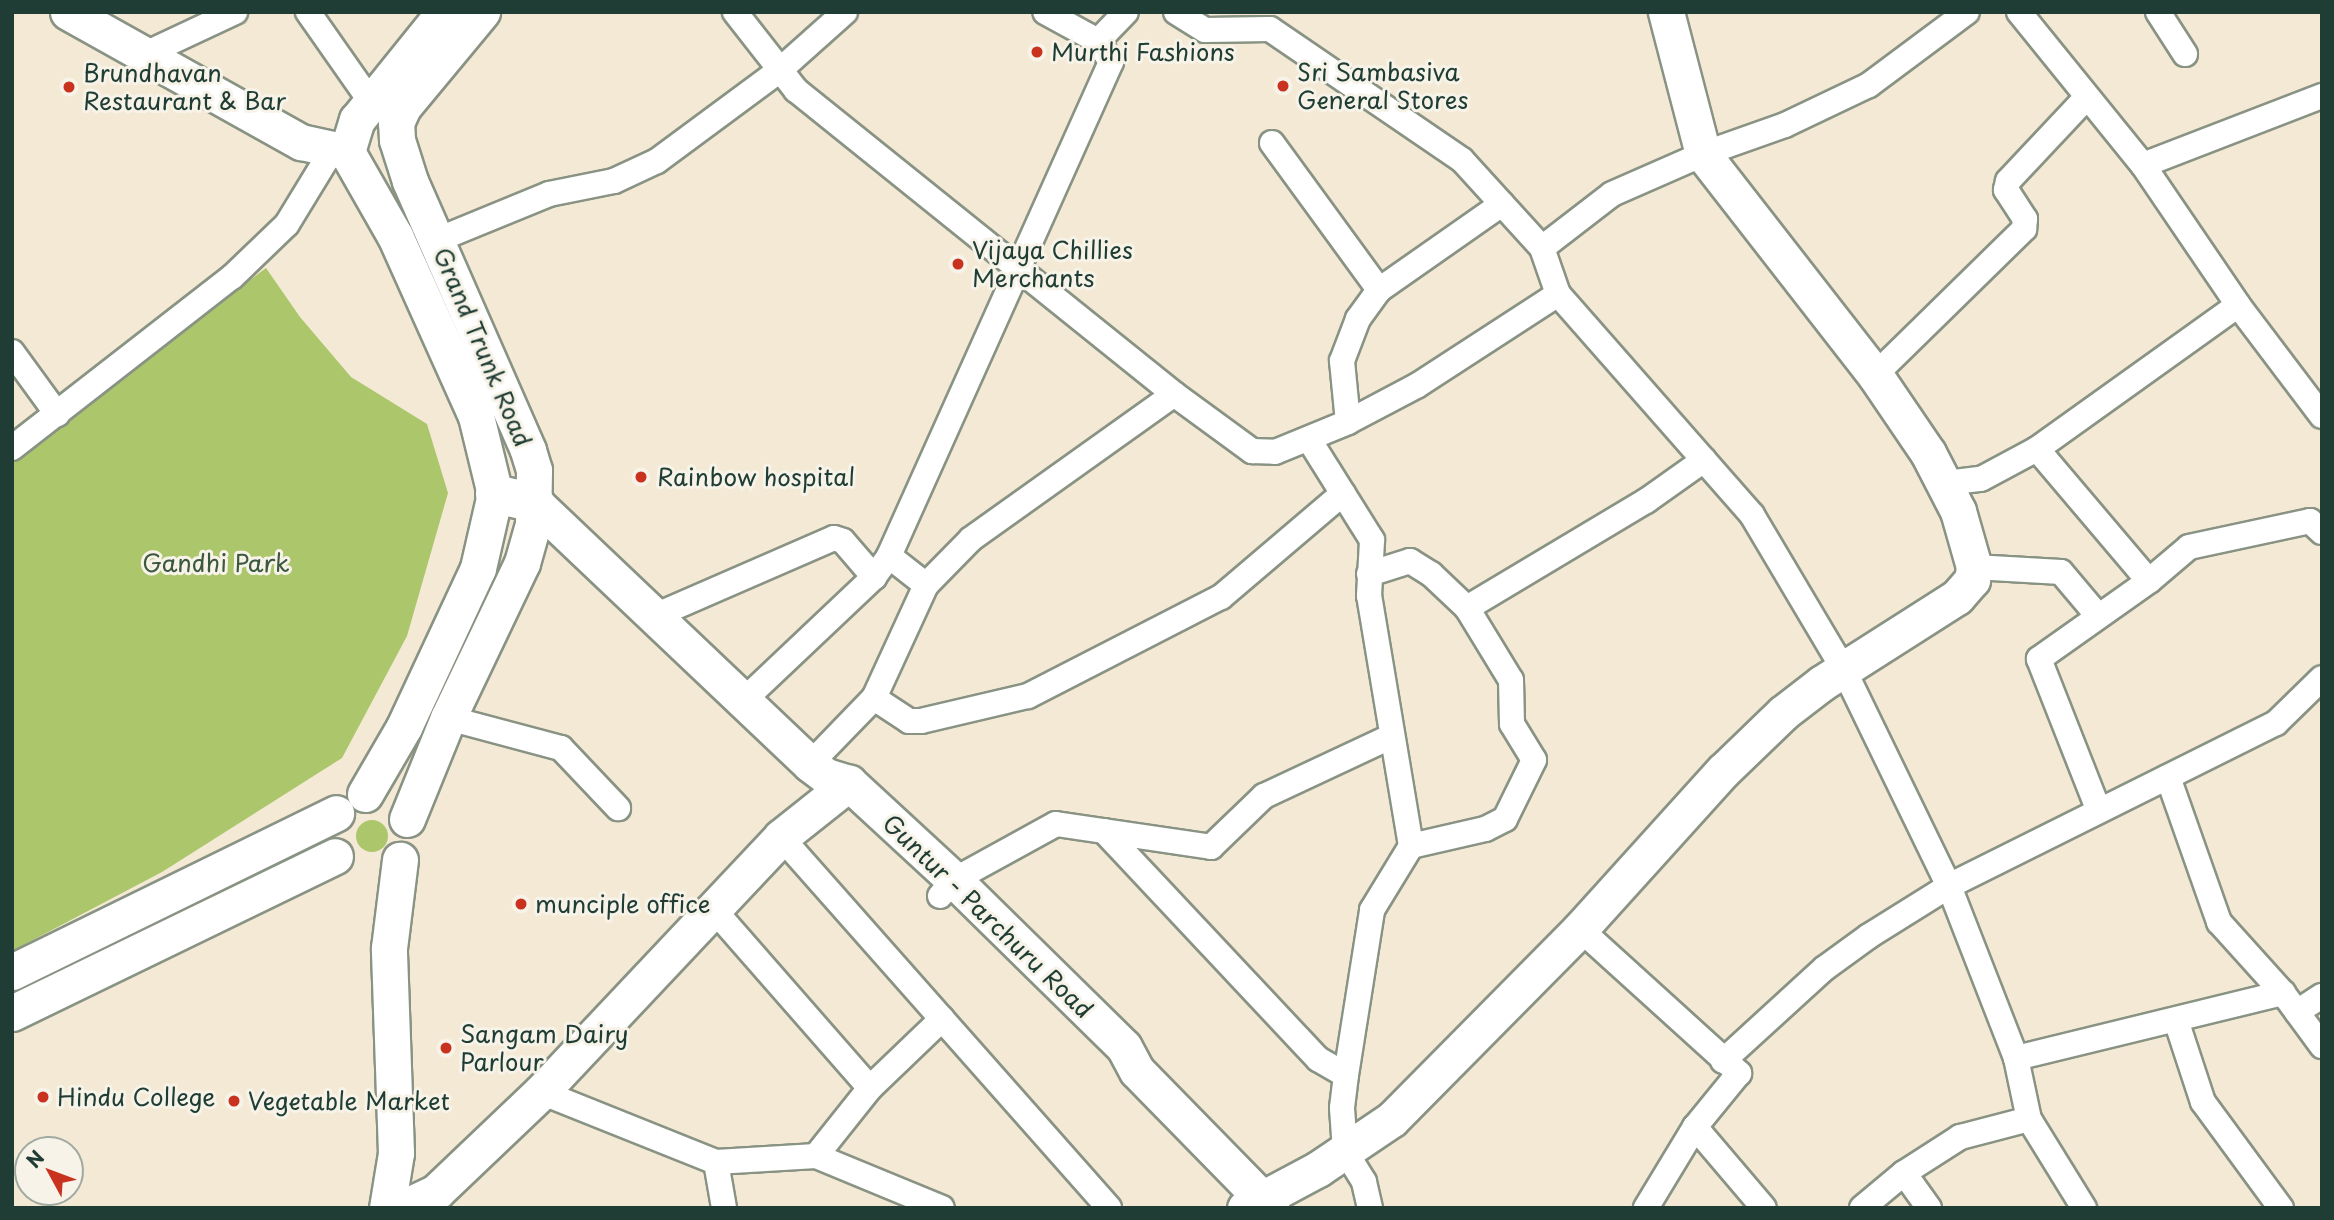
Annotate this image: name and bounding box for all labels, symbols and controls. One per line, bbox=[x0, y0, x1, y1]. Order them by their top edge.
place label: Murthi Fashions bbox=[1051, 38, 1236, 66]
marker: Murthi Fashions bbox=[1029, 44, 1045, 60]
place label: Sri Sambasiva General Stores bbox=[1297, 58, 1468, 114]
place label: Brundhavan Restaurant & Bar bbox=[83, 59, 287, 115]
marker: Sri Sambasiva General Stores bbox=[1275, 78, 1291, 94]
marker: Brundhavan Restaurant & Bar bbox=[61, 79, 77, 95]
place label: Vijaya Chillies Merchants bbox=[972, 236, 1135, 292]
street label: Grand Trunk Road bbox=[428, 242, 538, 452]
marker: Vijaya Chillies Merchants bbox=[950, 256, 966, 272]
place label: Rainbow hospital bbox=[657, 463, 855, 491]
marker: Rainbow hospital bbox=[631, 467, 651, 487]
park label: Gandhi Park bbox=[143, 549, 289, 577]
street label: Guntur - Parchuru Road bbox=[876, 807, 1100, 1025]
place label: munciple office bbox=[535, 890, 712, 918]
marker: munciple office bbox=[513, 896, 529, 912]
place label: Sangam Dairy Parlour bbox=[460, 1020, 628, 1076]
marker: Sangam Dairy Parlour bbox=[438, 1040, 454, 1056]
place label: Hindu College bbox=[57, 1083, 216, 1111]
place label: Vegetable Market bbox=[248, 1087, 450, 1115]
marker: Hindu College bbox=[35, 1089, 51, 1105]
marker: Vegetable Market bbox=[226, 1093, 242, 1109]
north arrow bbox=[14, 1136, 84, 1206]
text: N bbox=[19, 1144, 50, 1173]

